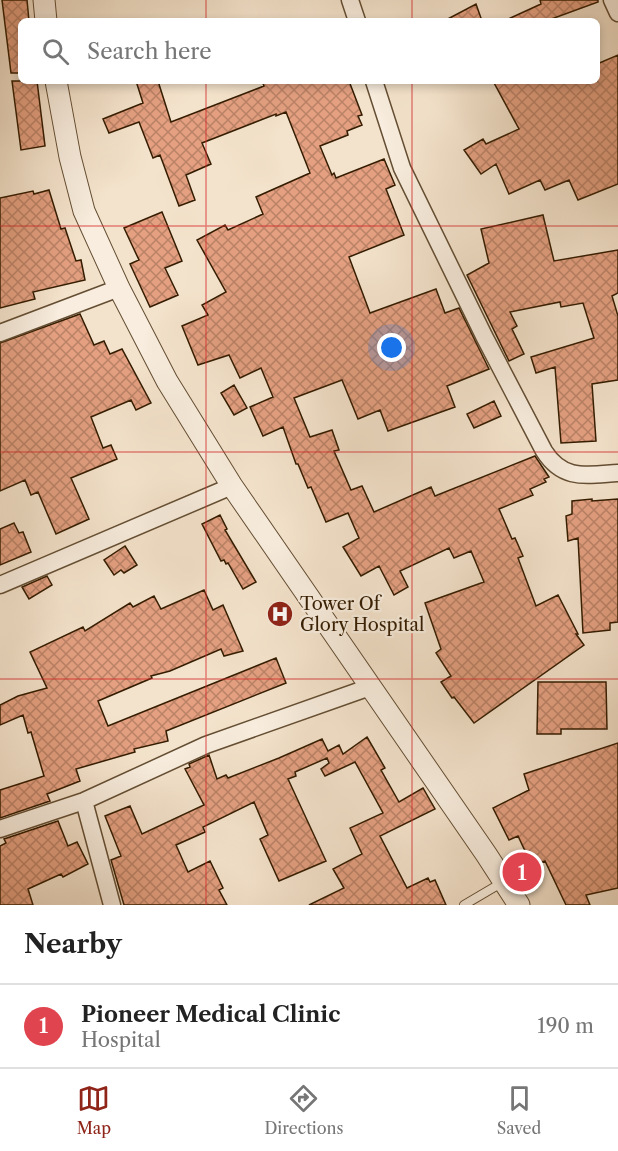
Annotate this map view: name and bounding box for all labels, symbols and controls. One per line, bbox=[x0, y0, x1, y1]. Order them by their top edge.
search box bbox=[18, 18, 600, 84]
icon: search bbox=[39, 35, 72, 68]
text: Search here bbox=[87, 38, 212, 65]
your location bbox=[377, 333, 406, 362]
place label: Tower Of Glory Hospital bbox=[300, 593, 424, 636]
hospital icon: Tower Of Glory Hospital bbox=[265, 599, 295, 629]
pin: 1 bbox=[502, 850, 542, 894]
text: Nearby bbox=[24, 928, 122, 960]
text: Pioneer Medical Clinic bbox=[81, 1001, 340, 1028]
text: 1 bbox=[39, 1014, 48, 1038]
text: 190 m bbox=[537, 1014, 594, 1038]
text: Hospital bbox=[81, 1028, 161, 1052]
tab: Map bbox=[77, 1082, 111, 1138]
tab: Directions bbox=[264, 1082, 343, 1138]
tab: Saved bbox=[497, 1082, 541, 1138]

